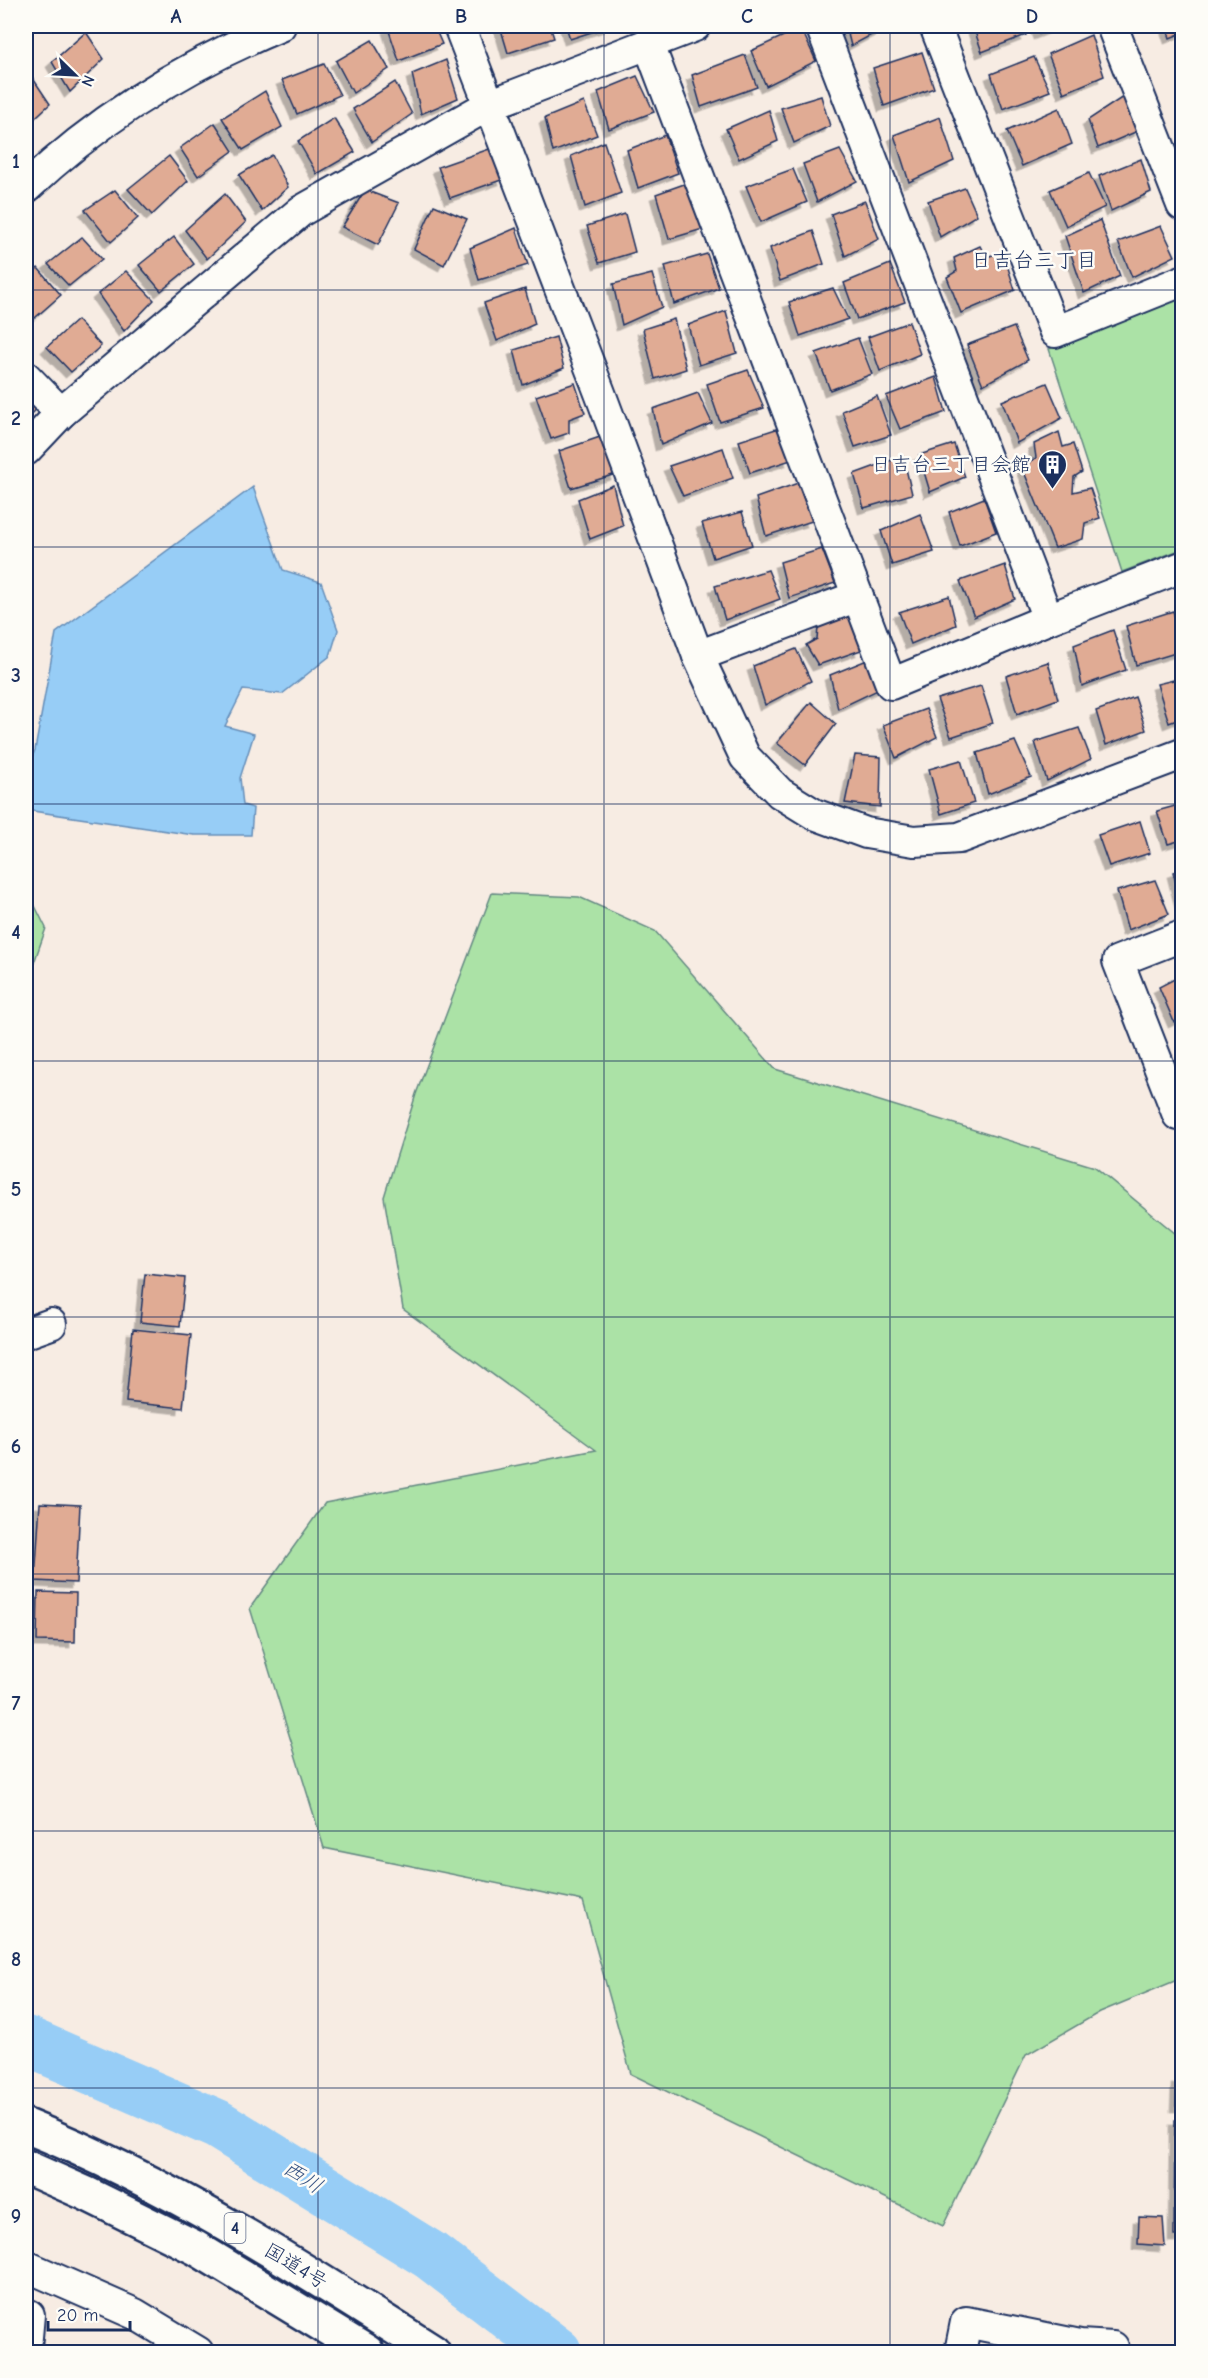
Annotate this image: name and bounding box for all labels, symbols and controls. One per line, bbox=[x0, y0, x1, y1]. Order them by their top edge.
text: A bbox=[170, 5, 182, 28]
text: B bbox=[455, 5, 467, 28]
text: C bbox=[741, 5, 753, 28]
text: D bbox=[1026, 5, 1038, 28]
north arrow bbox=[45, 45, 105, 105]
text: N bbox=[77, 72, 98, 89]
text: 1 bbox=[12, 150, 20, 173]
district label: 日吉台三丁目 bbox=[971, 248, 1097, 272]
text: 2 bbox=[11, 407, 21, 430]
building icon: 日吉台三丁目会館 bbox=[1036, 448, 1068, 490]
place label: 日吉台三丁目会館 bbox=[871, 453, 1031, 476]
text: 3 bbox=[11, 664, 21, 687]
text: 4 bbox=[11, 921, 21, 944]
text: 5 bbox=[11, 1178, 21, 1201]
text: 6 bbox=[11, 1435, 21, 1458]
text: 7 bbox=[12, 1692, 21, 1715]
text: 8 bbox=[11, 1948, 21, 1971]
water label: 西川 bbox=[279, 2156, 327, 2198]
text: 9 bbox=[11, 2205, 21, 2228]
road number: 4 bbox=[224, 2213, 246, 2243]
street label: 国道4号 bbox=[260, 2238, 332, 2294]
scale bar bbox=[48, 2294, 130, 2332]
text: 20 m bbox=[57, 2305, 98, 2326]

